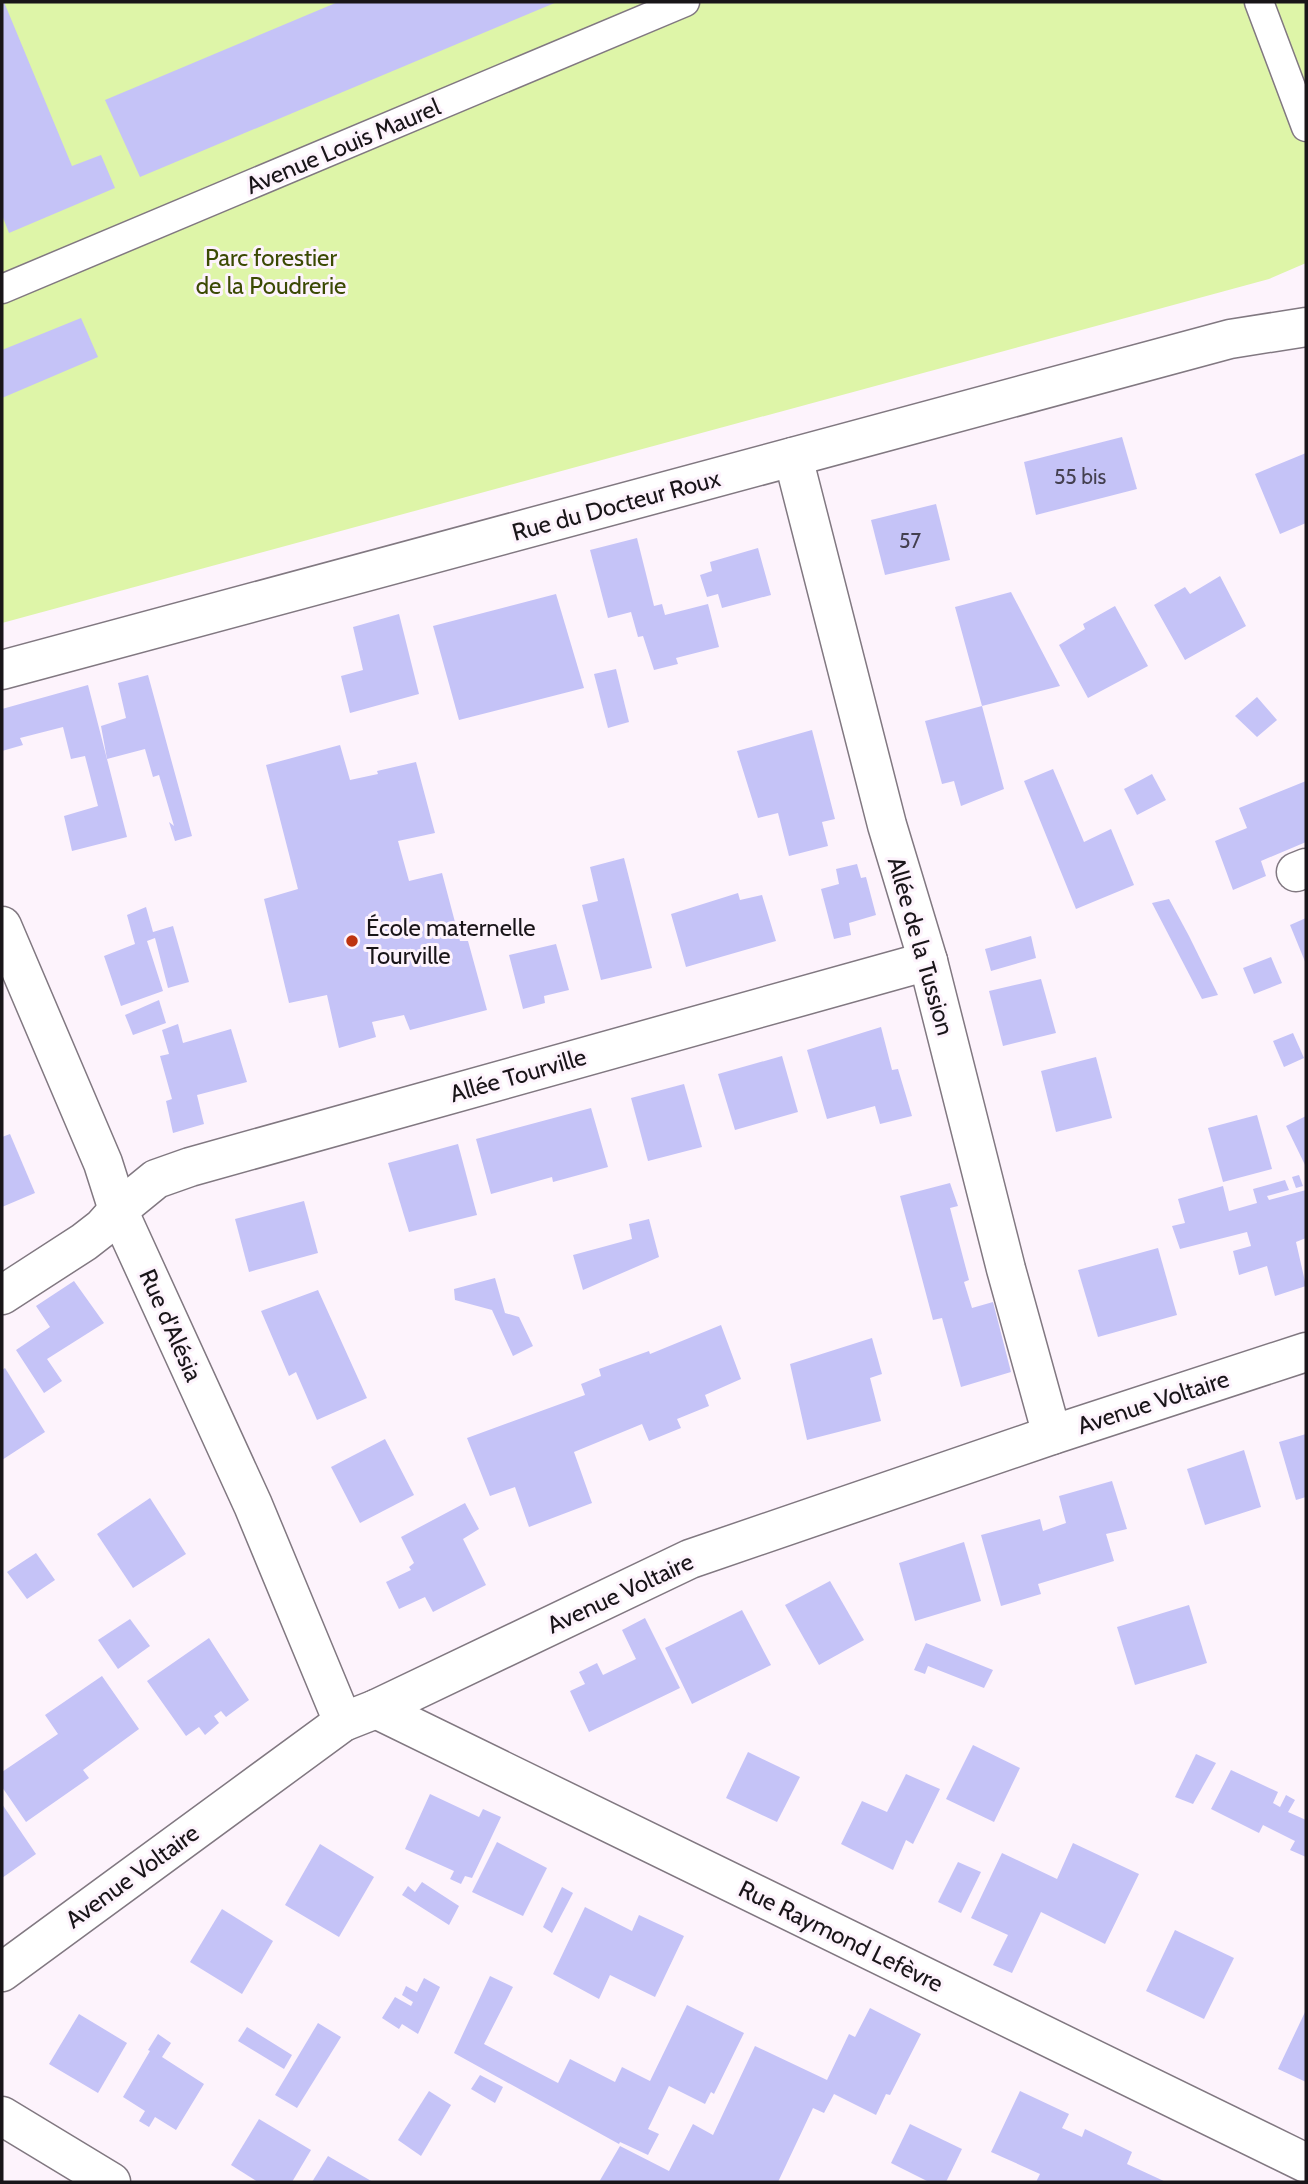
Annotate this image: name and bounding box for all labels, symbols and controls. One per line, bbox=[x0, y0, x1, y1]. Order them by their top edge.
street label: Avenue Louis Maurel bbox=[242, 92, 445, 200]
park label: Parc forestier de la Poudrerie bbox=[196, 243, 346, 300]
street label: Rue du Docteur Roux bbox=[509, 463, 724, 547]
house number: 55 bis bbox=[1054, 464, 1106, 489]
house number: 57 bbox=[899, 528, 921, 553]
street label: Allée de la Tussion bbox=[882, 853, 960, 1039]
place label: École maternelle Tourville bbox=[366, 913, 535, 970]
marker: École maternelle Tourville bbox=[344, 933, 360, 949]
street label: Allée Tourville bbox=[446, 1042, 590, 1108]
street label: Rue d'Alésia bbox=[133, 1264, 209, 1386]
street label: Avenue Voltaire bbox=[1074, 1364, 1232, 1440]
street label: Avenue Voltaire bbox=[542, 1547, 698, 1639]
street label: Avenue Voltaire bbox=[60, 1818, 204, 1934]
street label: Rue Raymond Lefèvre bbox=[734, 1874, 948, 1998]

